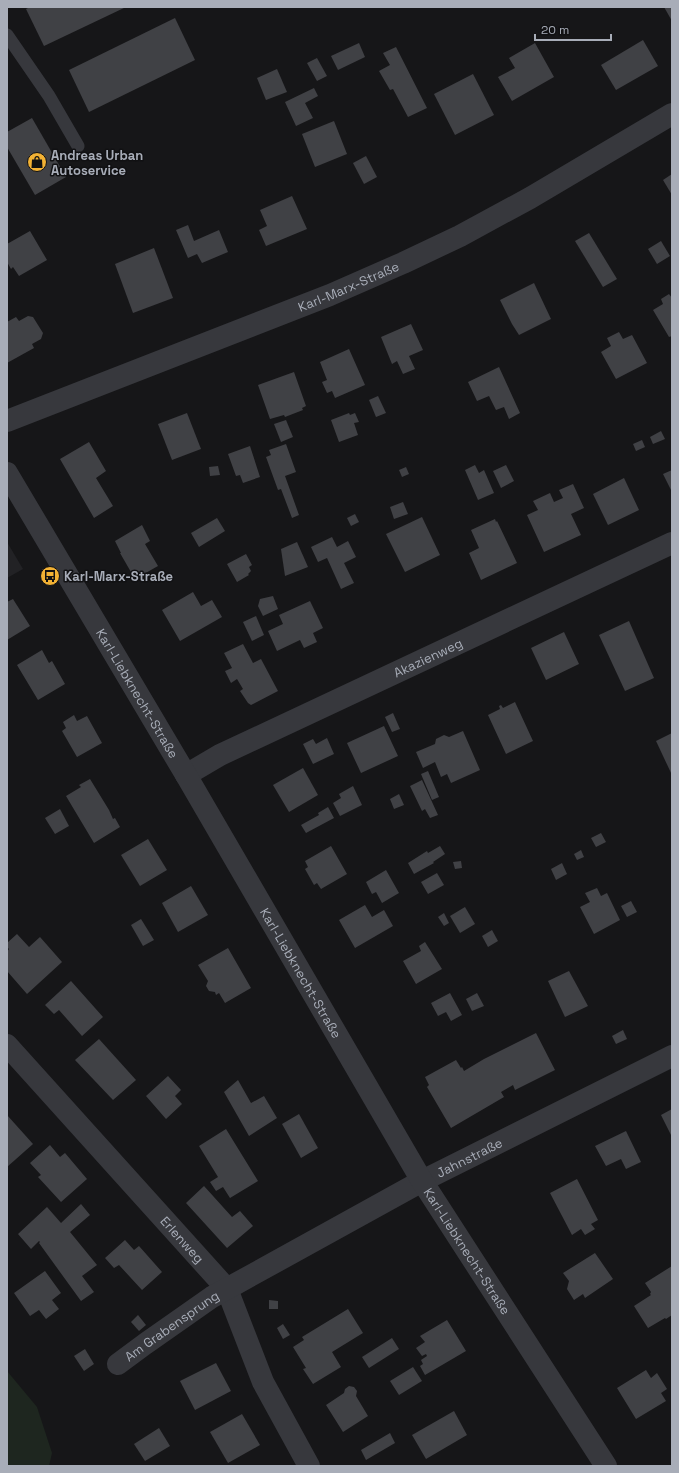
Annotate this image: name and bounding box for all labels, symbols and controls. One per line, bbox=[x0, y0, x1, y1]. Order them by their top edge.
scale bar bbox=[535, 16, 611, 42]
text: 20 m bbox=[541, 22, 569, 38]
place label: Andreas Urban Autoservice bbox=[51, 147, 143, 179]
shop icon: Andreas Urban Autoservice bbox=[26, 151, 48, 173]
street label: Karl-Marx-Straße bbox=[295, 257, 402, 315]
bus stop icon: Karl-Marx-Straße bbox=[39, 565, 61, 587]
place label: Karl-Marx-Straße bbox=[64, 568, 173, 585]
street label: Karl-Liebknecht-Straße bbox=[93, 625, 183, 761]
street label: Akazienweg bbox=[391, 634, 465, 681]
street label: Karl-Liebknecht-Straße bbox=[257, 905, 346, 1041]
street label: Jahnstraße bbox=[433, 1134, 505, 1181]
street label: Karl-Liebknecht-Straße bbox=[420, 1184, 514, 1318]
street label: Erlenweg bbox=[157, 1213, 208, 1267]
street label: Am Grabensprung bbox=[121, 1286, 222, 1365]

